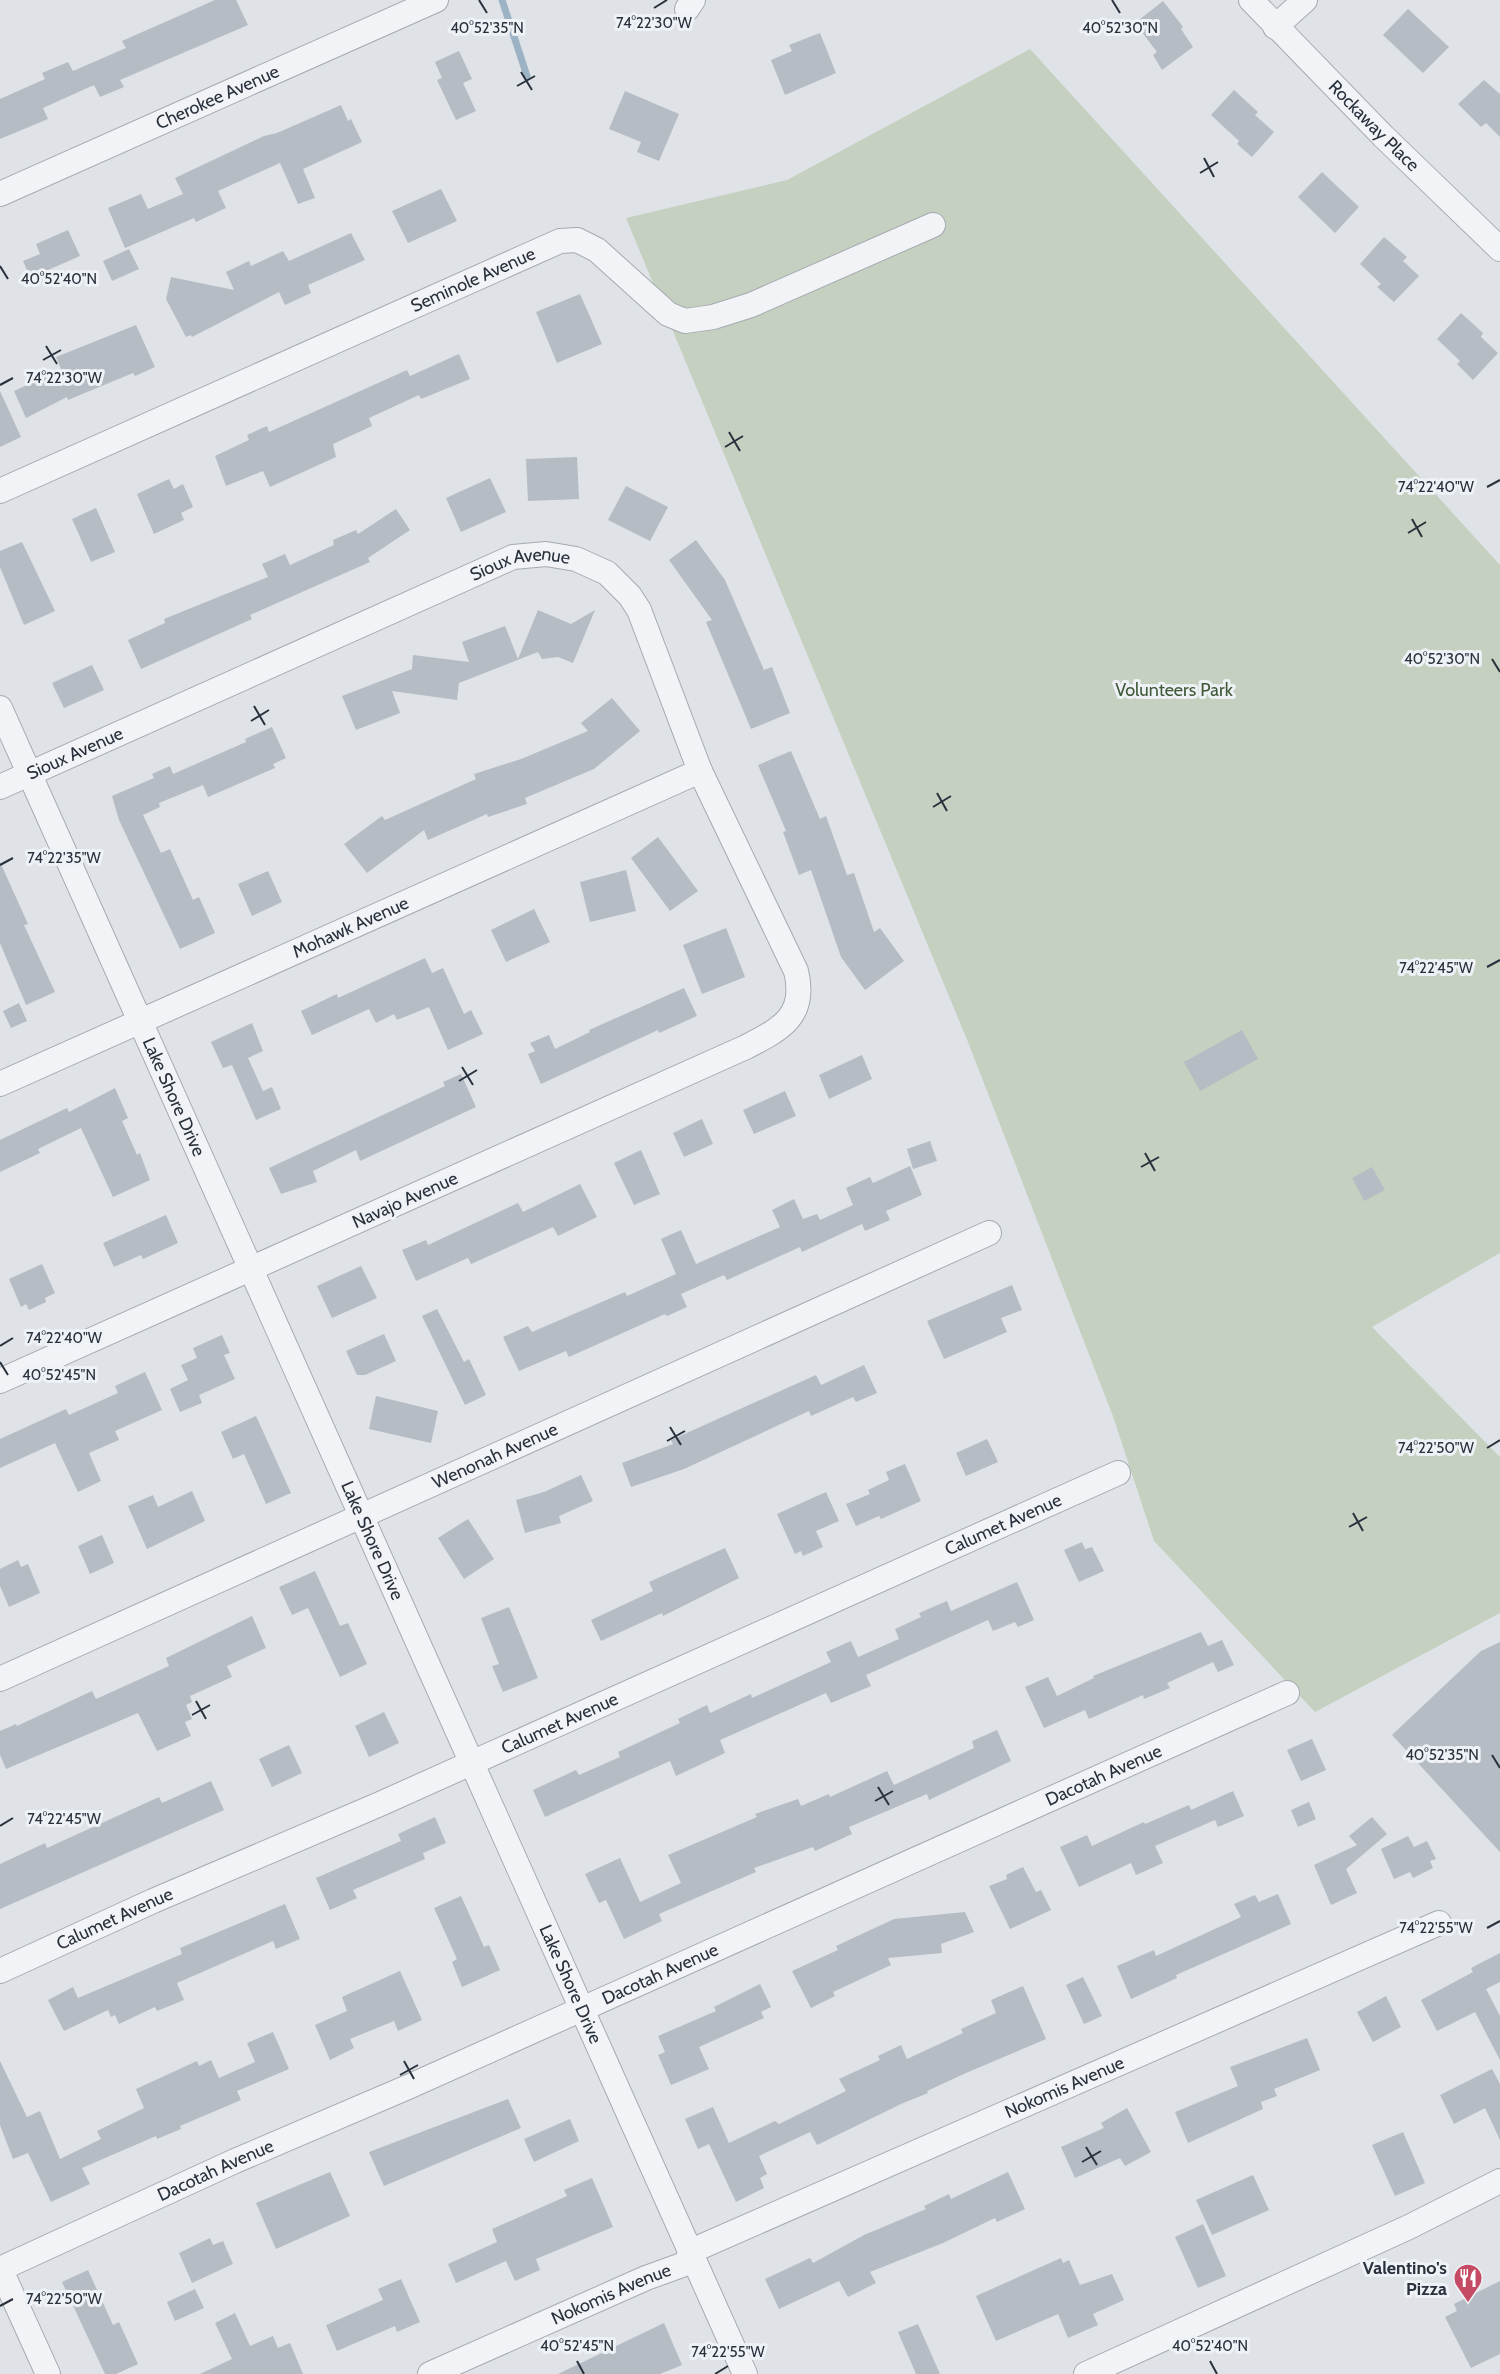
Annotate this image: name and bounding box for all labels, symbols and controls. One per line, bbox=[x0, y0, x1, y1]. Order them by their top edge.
text: 74°22'30"W bbox=[616, 14, 693, 32]
text: 40°52'35"N bbox=[450, 19, 524, 37]
text: 40°52'30"N bbox=[1082, 19, 1158, 37]
street label: Cherokee Avenue bbox=[152, 60, 283, 134]
street label: Rockaway Place bbox=[1324, 76, 1424, 176]
street label: Seminole Avenue bbox=[407, 243, 539, 317]
text: 40°52'40"N bbox=[21, 270, 97, 288]
text: 74°22'30"W bbox=[26, 369, 103, 387]
text: 74°22'40"W bbox=[1398, 478, 1475, 496]
street label: Sioux Avenue bbox=[467, 542, 572, 586]
text: 40°52'30"N bbox=[1404, 650, 1480, 668]
park label: Volunteers Park bbox=[1115, 679, 1234, 701]
street label: Sioux Avenue bbox=[23, 722, 126, 785]
text: 74°22'35"W bbox=[27, 849, 102, 867]
street label: Mohawk Avenue bbox=[289, 892, 412, 963]
text: 74°22'45"W bbox=[1399, 959, 1474, 977]
street label: Lake Shore Drive bbox=[138, 1034, 210, 1160]
street label: Navajo Avenue bbox=[349, 1167, 461, 1233]
text: 74°22'40"W bbox=[26, 1329, 103, 1347]
text: 40°52'45"N bbox=[22, 1366, 96, 1384]
street label: Wenonah Avenue bbox=[429, 1418, 561, 1494]
text: 74°22'50"W bbox=[1398, 1439, 1475, 1457]
street label: Lake Shore Drive bbox=[336, 1478, 408, 1603]
street label: Calumet Avenue bbox=[941, 1489, 1065, 1560]
street label: Calumet Avenue bbox=[498, 1688, 621, 1759]
street label: Dacotah Avenue bbox=[1042, 1740, 1165, 1811]
text: 40°52'35"N bbox=[1405, 1746, 1479, 1764]
text: 74°22'45"W bbox=[27, 1810, 102, 1828]
street label: Calumet Avenue bbox=[53, 1883, 176, 1955]
text: 74°22'55"W bbox=[1399, 1919, 1474, 1937]
street label: Lake Shore Drive bbox=[535, 1921, 607, 2047]
street label: Dacotah Avenue bbox=[598, 1938, 722, 2010]
street label: Nokomis Avenue bbox=[1001, 2051, 1128, 2123]
street label: Dacotah Avenue bbox=[154, 2135, 277, 2206]
place label: Valentino's Pizza bbox=[1363, 2257, 1447, 2300]
street label: Nokomis Avenue bbox=[548, 2259, 674, 2330]
restaurant icon: Valentino's Pizza bbox=[1452, 2262, 1484, 2304]
text: 74°22'50"W bbox=[26, 2290, 103, 2308]
text: 40°52'45"N bbox=[540, 2337, 614, 2355]
text: 40°52'40"N bbox=[1172, 2337, 1248, 2355]
text: 74°22'55"W bbox=[691, 2343, 766, 2361]

